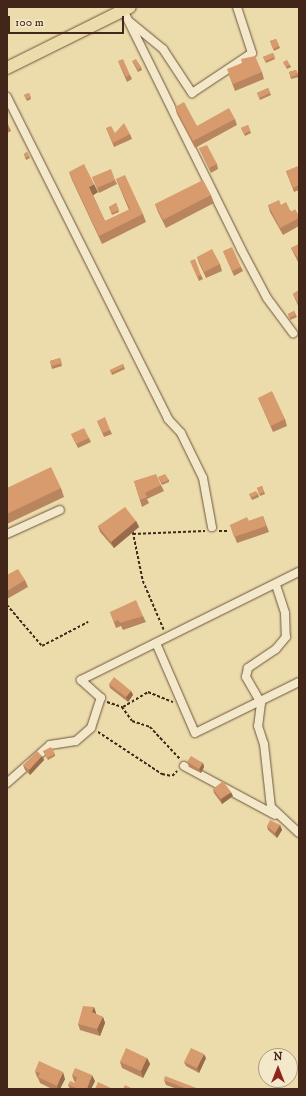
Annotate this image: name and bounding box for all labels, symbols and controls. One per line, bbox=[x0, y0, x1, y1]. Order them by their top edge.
scale bar bbox=[10, 8, 126, 34]
text: 100 m bbox=[15, 15, 44, 30]
north arrow bbox=[258, 1048, 298, 1088]
text: N bbox=[273, 1050, 283, 1064]

